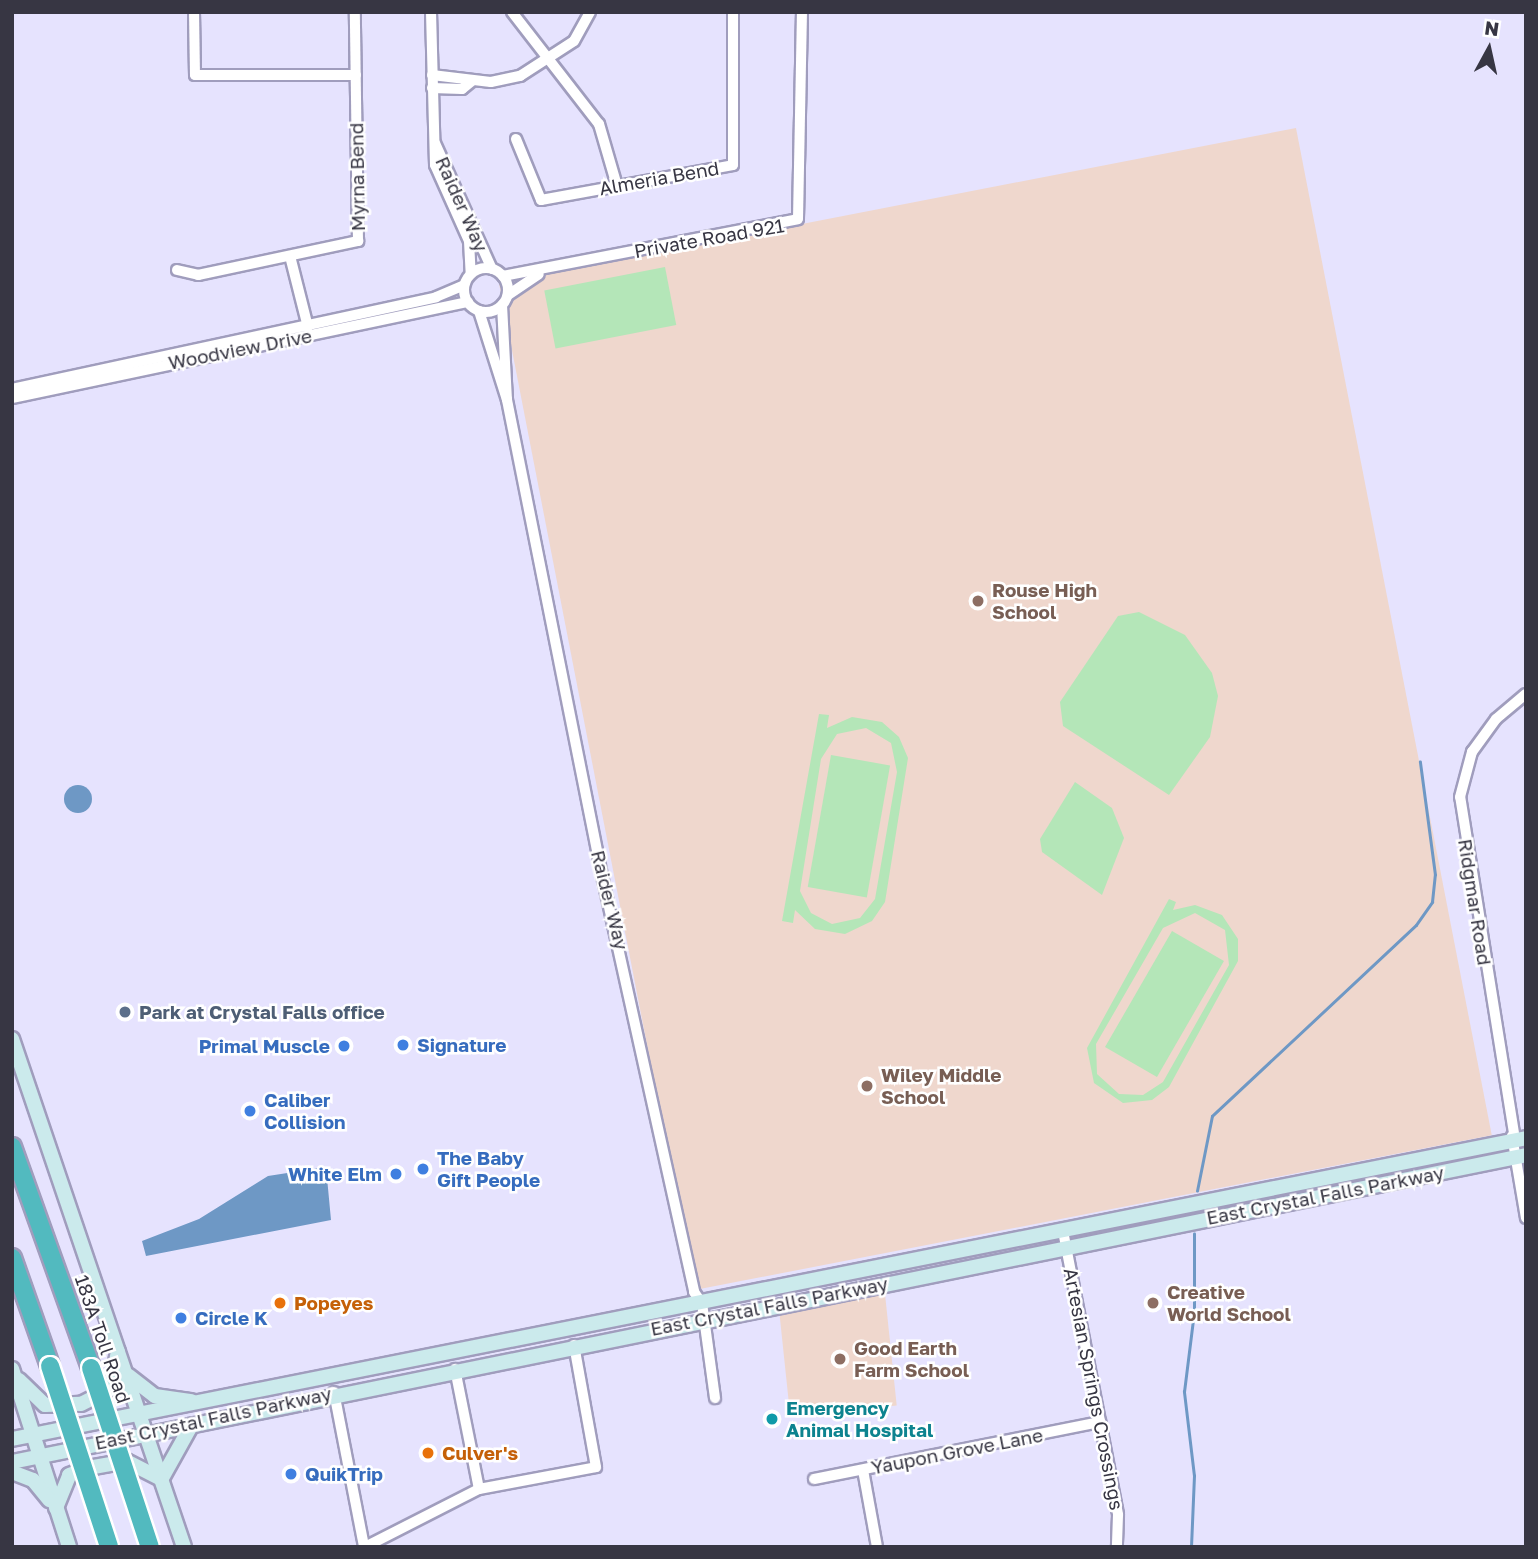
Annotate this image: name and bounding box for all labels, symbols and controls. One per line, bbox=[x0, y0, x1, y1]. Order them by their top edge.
north arrow bbox=[1454, 14, 1524, 84]
text: N bbox=[1483, 15, 1501, 40]
street label: Myrna Bend bbox=[345, 122, 369, 232]
street label: Raider Way bbox=[431, 153, 493, 255]
street label: Almeria Bend bbox=[597, 156, 721, 200]
street label: Private Road 921 bbox=[632, 214, 786, 262]
street label: Woodview Drive bbox=[166, 324, 314, 374]
place label: Rouse High School bbox=[992, 579, 1097, 623]
marker: Rouse High School bbox=[970, 593, 986, 609]
street label: Ridgmar Road bbox=[1454, 837, 1496, 967]
street label: Raider Way bbox=[587, 848, 633, 952]
place label: Park at Crystal Falls office bbox=[139, 1001, 385, 1023]
marker: Park at Crystal Falls office bbox=[117, 1004, 133, 1020]
place label: Signature bbox=[417, 1034, 506, 1056]
place label: Primal Muscle bbox=[199, 1035, 330, 1057]
marker: Signature bbox=[395, 1037, 411, 1053]
marker: Primal Muscle bbox=[336, 1038, 352, 1054]
place label: Wiley Middle School bbox=[881, 1064, 1001, 1108]
marker: Wiley Middle School bbox=[859, 1078, 875, 1094]
place label: Caliber Collision bbox=[264, 1089, 346, 1133]
marker: Caliber Collision bbox=[242, 1103, 258, 1119]
place label: The Baby Gift People bbox=[437, 1147, 540, 1191]
marker: The Baby Gift People bbox=[415, 1161, 431, 1177]
street label: East Crystal Falls Parkway bbox=[1204, 1161, 1446, 1229]
place label: White Elm bbox=[288, 1163, 382, 1185]
marker: White Elm bbox=[388, 1166, 404, 1182]
street label: Artesian Springs Crossings bbox=[1059, 1266, 1129, 1512]
street label: 183A Toll Road bbox=[70, 1272, 136, 1406]
street label: East Crystal Falls Parkway bbox=[648, 1272, 890, 1340]
place label: Creative World School bbox=[1167, 1281, 1291, 1325]
place label: Popeyes bbox=[294, 1292, 373, 1314]
marker: Popeyes bbox=[272, 1295, 288, 1311]
marker: Creative World School bbox=[1145, 1295, 1161, 1311]
place label: Circle K bbox=[195, 1307, 268, 1329]
marker: Circle K bbox=[173, 1310, 189, 1326]
place label: Good Earth Farm School bbox=[854, 1337, 969, 1381]
marker: Good Earth Farm School bbox=[832, 1351, 848, 1367]
street label: East Crystal Falls Parkway bbox=[93, 1382, 333, 1454]
place label: Emergency Animal Hospital bbox=[786, 1397, 933, 1441]
marker: Emergency Animal Hospital bbox=[764, 1411, 780, 1427]
street label: Yaupon Grove Lane bbox=[869, 1423, 1045, 1479]
place label: Culver's bbox=[442, 1442, 518, 1464]
marker: Culver's bbox=[420, 1445, 436, 1461]
place label: QuikTrip bbox=[305, 1463, 383, 1485]
marker: QuikTrip bbox=[283, 1466, 299, 1482]

